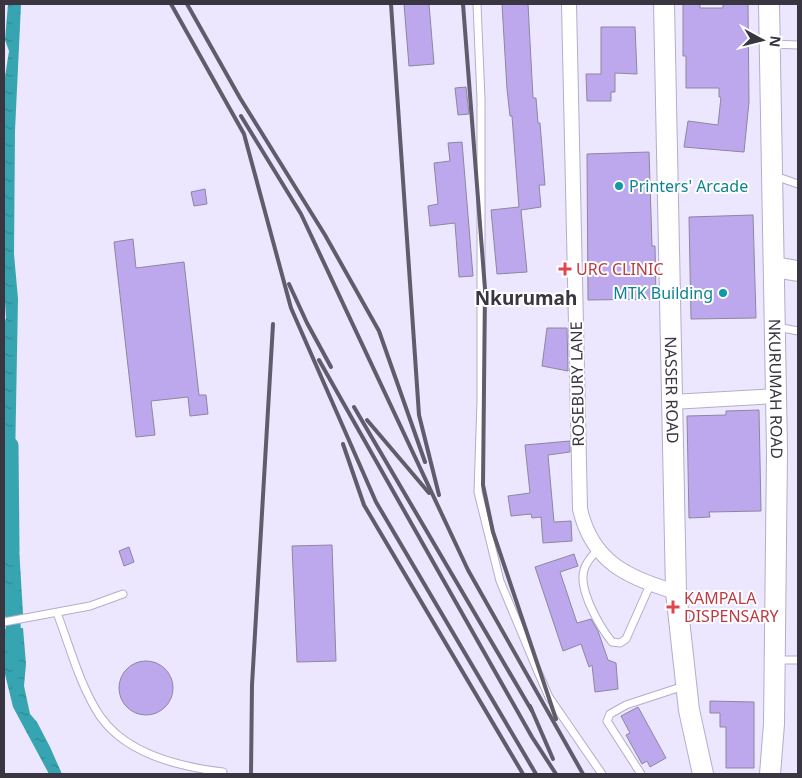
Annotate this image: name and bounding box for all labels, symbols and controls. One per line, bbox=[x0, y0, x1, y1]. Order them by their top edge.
north arrow bbox=[737, 15, 787, 65]
text: N bbox=[765, 35, 786, 48]
place label: Printers' Arcade bbox=[629, 175, 748, 197]
marker: Printers' Arcade bbox=[613, 180, 625, 192]
place label: URC CLINIC bbox=[576, 258, 664, 280]
marker: URC CLINIC bbox=[558, 262, 572, 276]
place label: MTK Building bbox=[613, 282, 713, 304]
district label: Nkurumah bbox=[475, 285, 577, 311]
marker: MTK Building bbox=[717, 287, 729, 299]
street label: NKURUMAH ROAD bbox=[764, 319, 788, 459]
street label: ROSEBURY LANE bbox=[565, 321, 589, 447]
street label: NASSER ROAD bbox=[660, 336, 684, 444]
place label: KAMPALA DISPENSARY bbox=[684, 587, 780, 627]
marker: KAMPALA DISPENSARY bbox=[666, 600, 680, 614]

